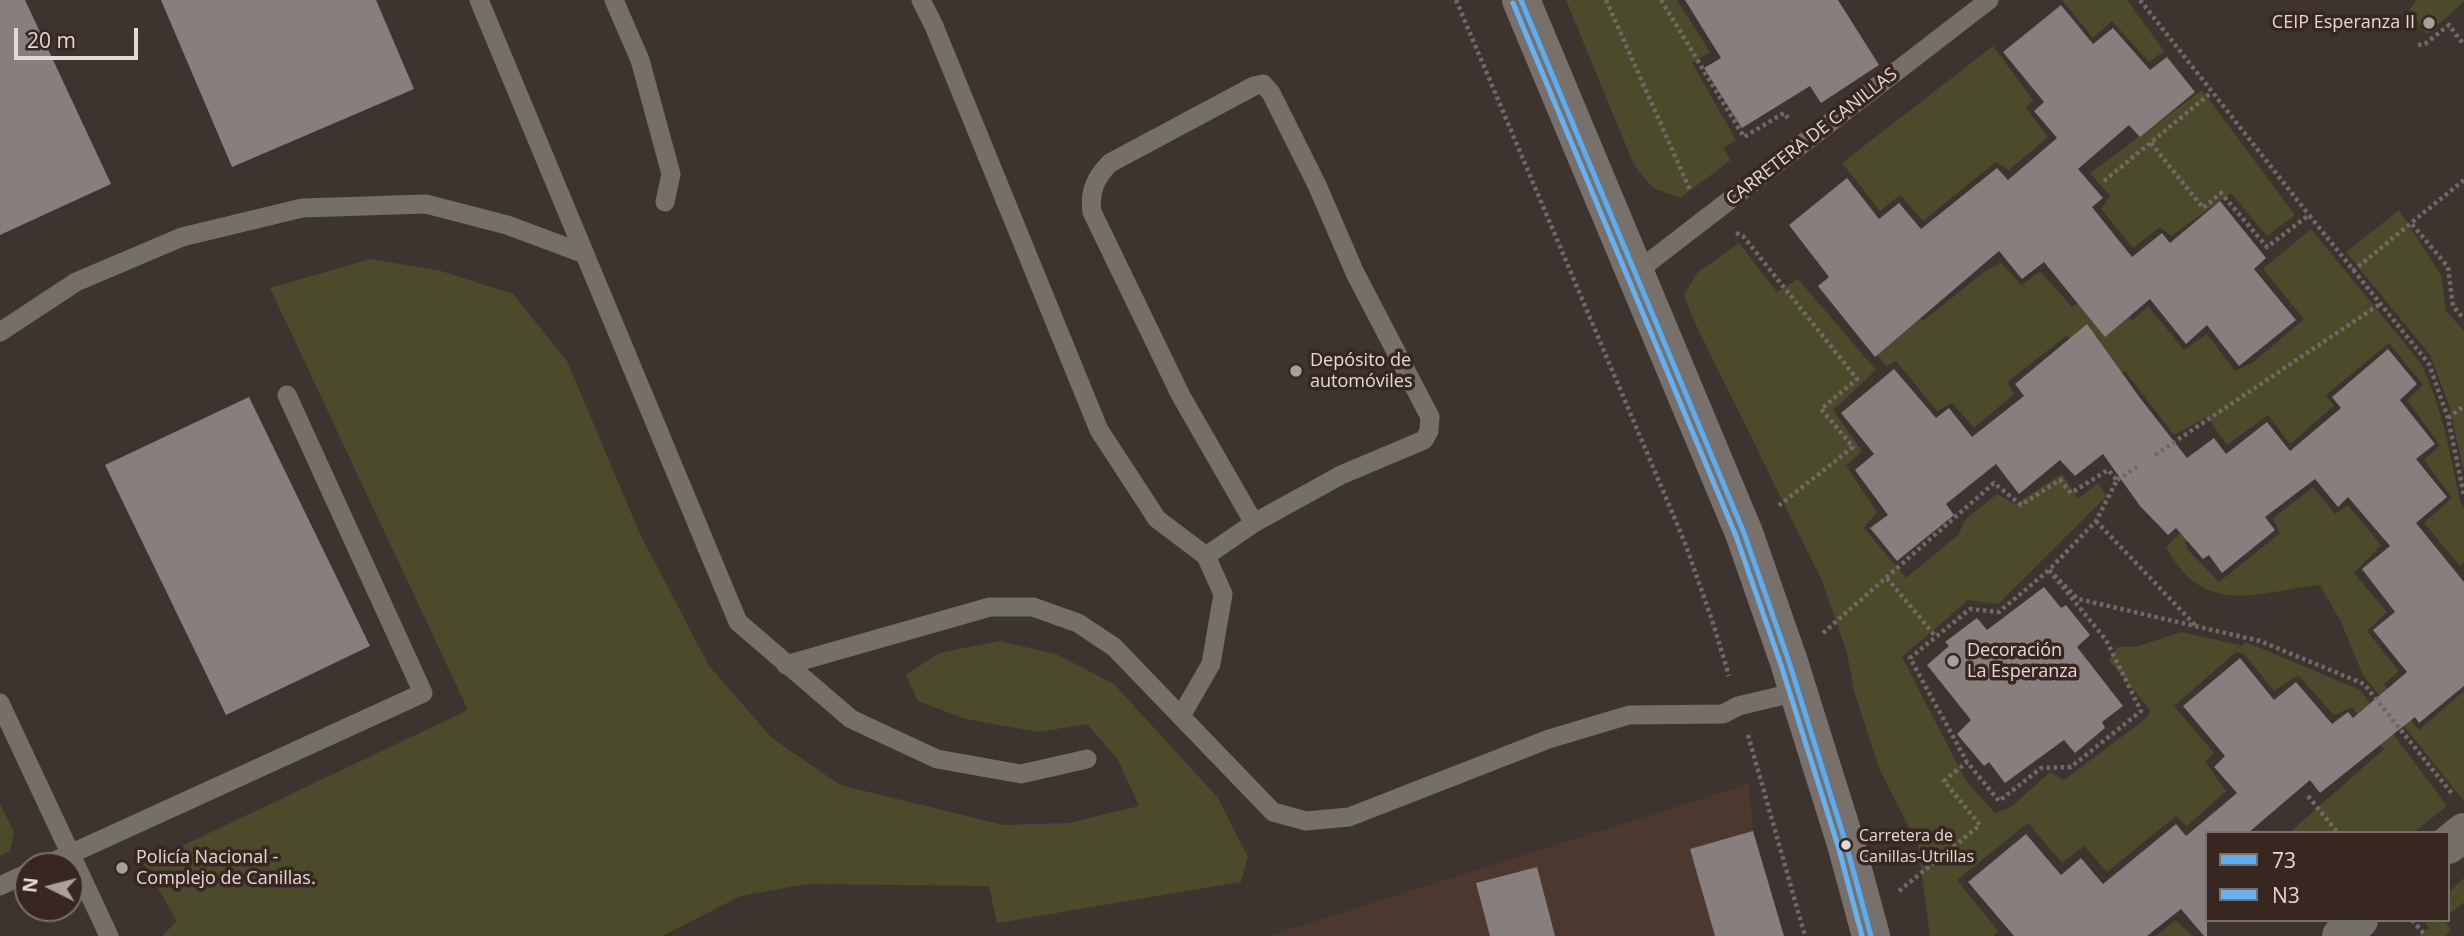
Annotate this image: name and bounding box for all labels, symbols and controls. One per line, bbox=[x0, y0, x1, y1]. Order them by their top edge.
place label: CEIP Esperanza II bbox=[2272, 12, 2415, 34]
scale bar bbox=[18, 14, 142, 58]
marker: CEIP Esperanza II bbox=[2421, 15, 2437, 31]
text: 20 m bbox=[27, 26, 76, 54]
street label: CARRETERA DE CANILLAS bbox=[1722, 64, 1902, 210]
place label: Depósito de automóviles bbox=[1310, 350, 1413, 392]
marker: Depósito de automóviles bbox=[1288, 363, 1304, 379]
place label: Decoración La Esperanza bbox=[1967, 640, 2078, 682]
marker: Decoración La Esperanza bbox=[1945, 653, 1961, 669]
place label: Carretera de Canillas-Utrillas bbox=[1859, 826, 1974, 864]
legend bbox=[2205, 831, 2450, 922]
marker: Carretera de Canillas-Utrillas bbox=[1839, 838, 1853, 852]
text: 73 bbox=[2272, 846, 2296, 874]
place label: Policía Nacional - Complejo de Canillas. bbox=[136, 847, 316, 890]
north arrow bbox=[14, 852, 84, 922]
marker: Policía Nacional - Complejo de Canillas. bbox=[114, 860, 130, 876]
text: N bbox=[16, 876, 44, 894]
text: N3 bbox=[2272, 881, 2300, 909]

